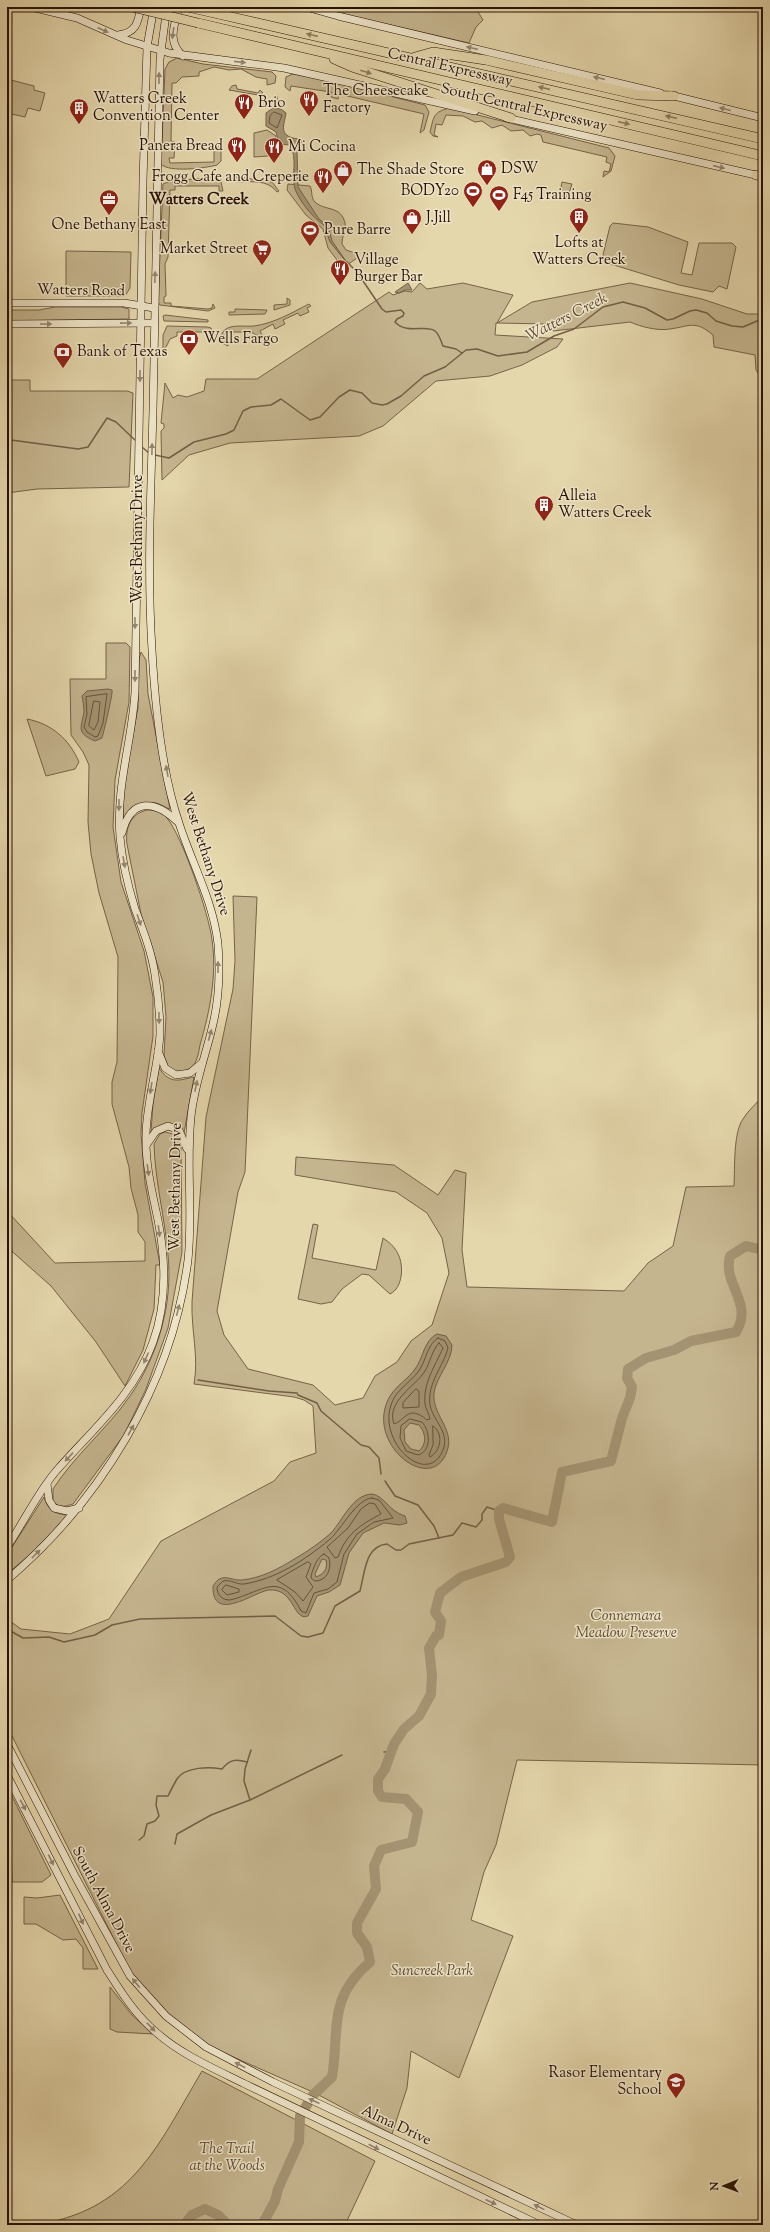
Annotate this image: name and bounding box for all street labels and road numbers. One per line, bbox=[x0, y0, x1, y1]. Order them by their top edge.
street label: Central Expressway bbox=[385, 43, 515, 93]
street label: South Central Expressway bbox=[439, 79, 610, 138]
street label: Watters Road bbox=[37, 280, 126, 302]
street label: West Bethany Drive bbox=[128, 475, 149, 603]
street label: West Bethany Drive bbox=[175, 790, 235, 919]
street label: West Bethany Drive bbox=[164, 1122, 188, 1252]
street label: South Alma Drive bbox=[66, 1843, 140, 1957]
street label: Alma Drive bbox=[358, 2101, 434, 2151]

